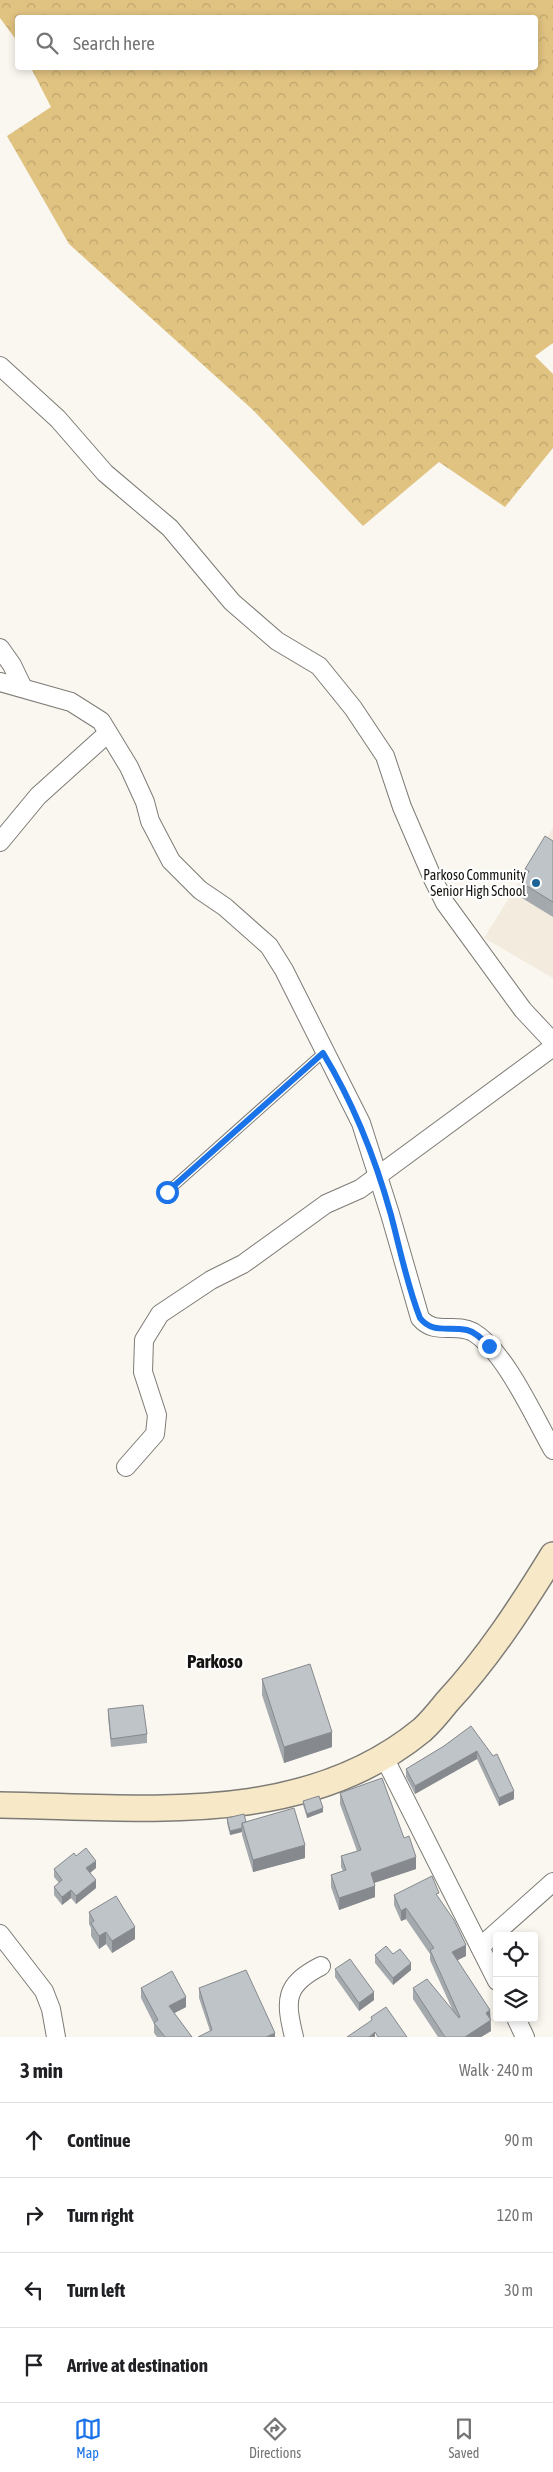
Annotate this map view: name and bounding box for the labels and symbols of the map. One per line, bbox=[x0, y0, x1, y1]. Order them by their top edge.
place label: Parkoso Community Senior High School bbox=[423, 867, 526, 899]
marker: Parkoso Community Senior High School bbox=[530, 877, 542, 889]
route start bbox=[156, 1181, 179, 1204]
route end bbox=[478, 1335, 501, 1358]
district label: Parkoso bbox=[187, 1650, 243, 1672]

